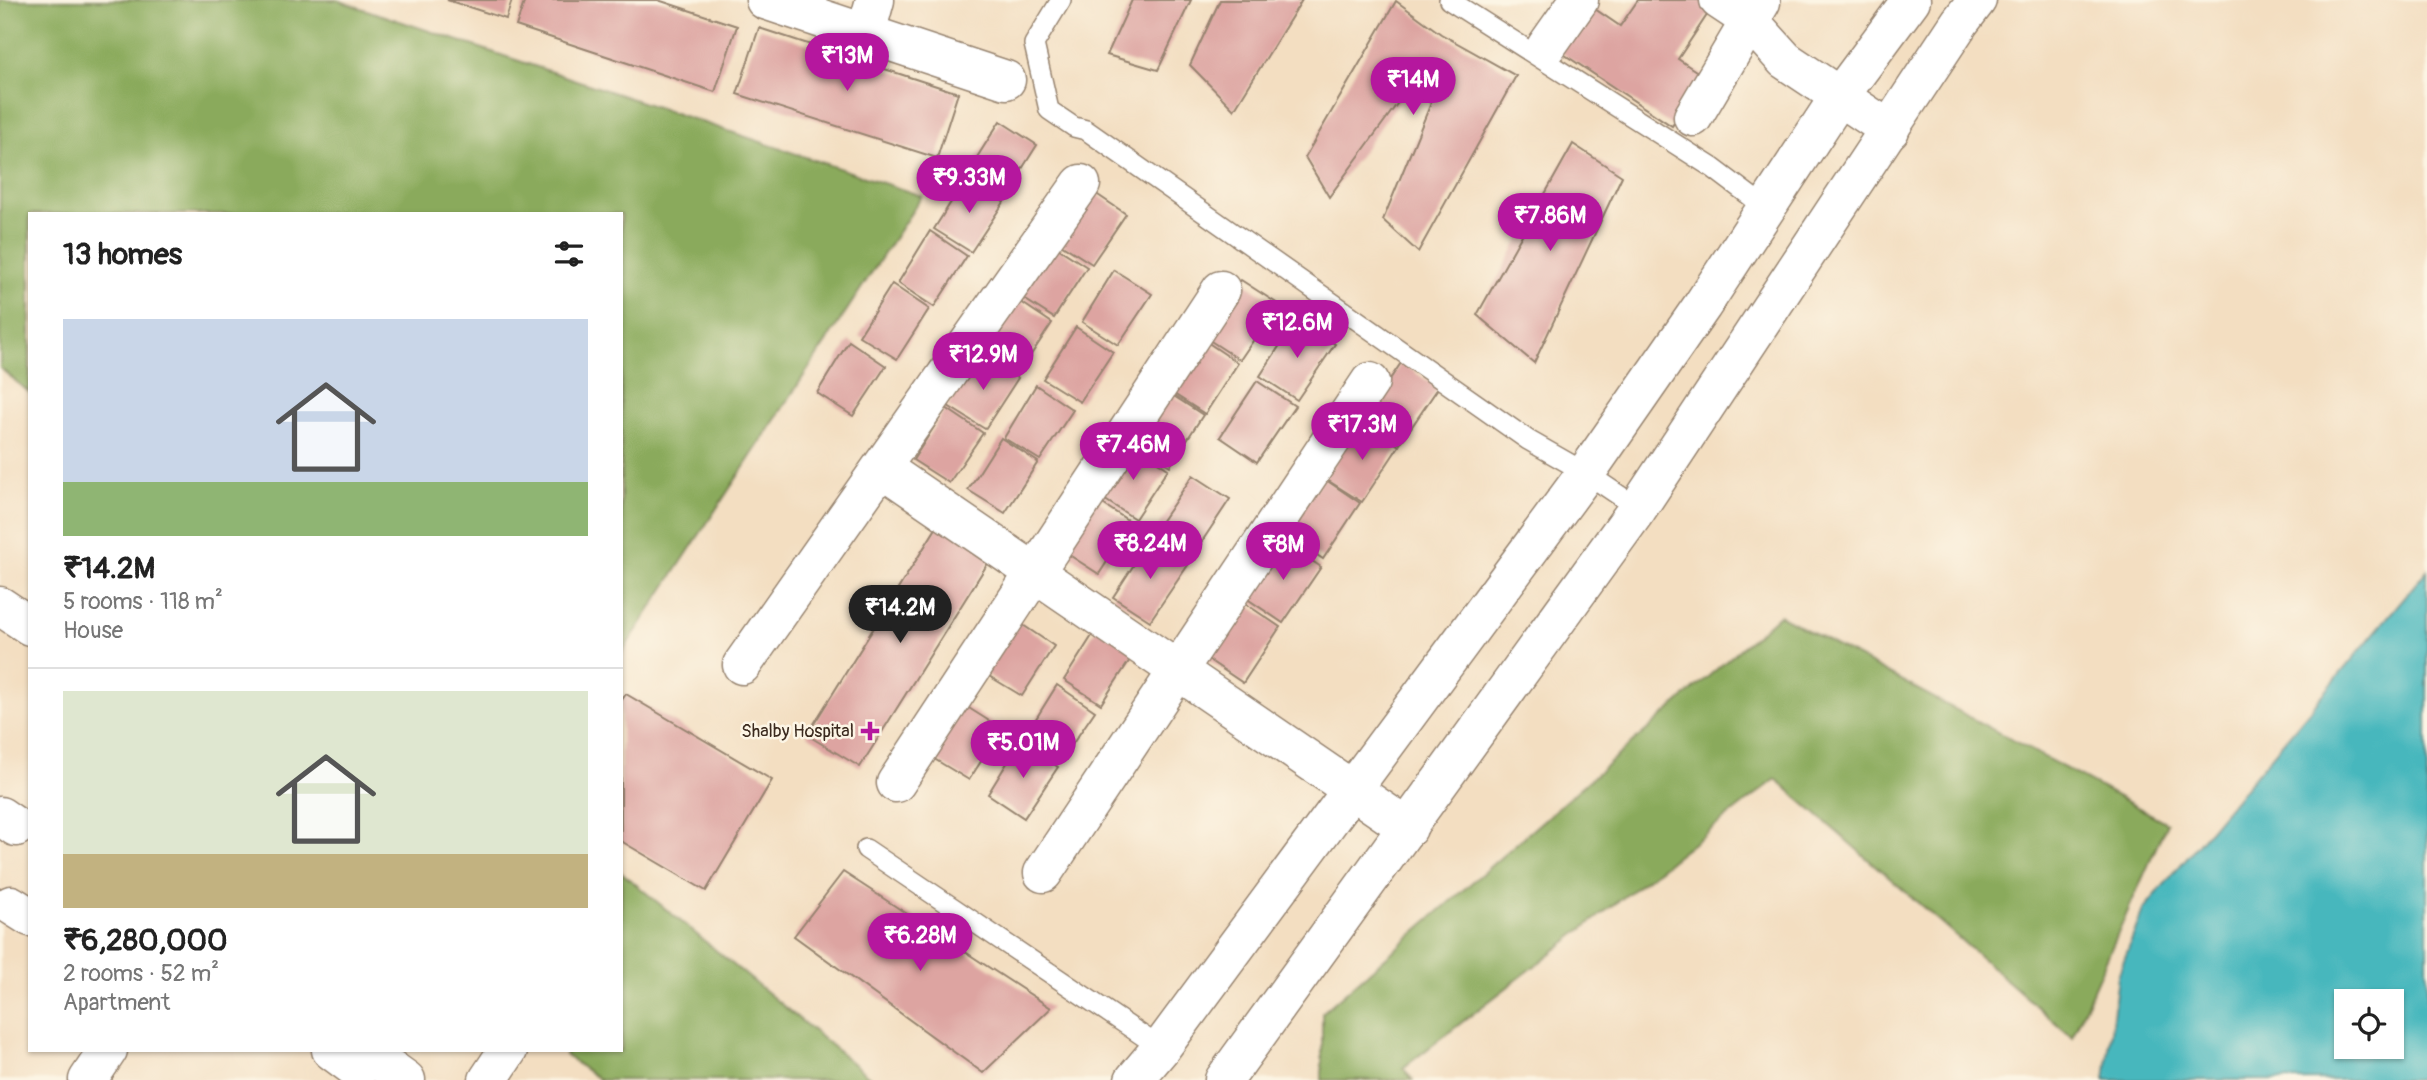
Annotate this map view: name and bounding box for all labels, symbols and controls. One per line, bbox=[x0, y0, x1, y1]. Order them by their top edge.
pin: ₹13M bbox=[806, 34, 888, 93]
text: ₹13M bbox=[821, 41, 873, 70]
pin: ₹14M bbox=[1372, 58, 1454, 117]
text: ₹14M bbox=[1387, 65, 1439, 94]
pin: ₹9.33M bbox=[912, 156, 1026, 215]
text: ₹9.33M bbox=[933, 163, 1005, 192]
pin: ₹7.86M bbox=[1493, 194, 1607, 253]
text: ₹7.86M bbox=[1514, 201, 1586, 230]
icon: filters bbox=[550, 235, 588, 273]
text: 13 homes bbox=[63, 236, 182, 273]
pin: ₹12.6M bbox=[1240, 300, 1354, 360]
text: ₹12.6M bbox=[1262, 308, 1332, 337]
pin: ₹12.9M bbox=[926, 332, 1040, 392]
text: ₹12.9M bbox=[948, 340, 1018, 369]
icon: home bbox=[263, 364, 389, 490]
pin: ₹17.3M bbox=[1305, 402, 1419, 462]
text: ₹17.3M bbox=[1327, 410, 1397, 439]
pin: ₹7.46M bbox=[1076, 422, 1190, 482]
text: ₹7.46M bbox=[1096, 430, 1170, 459]
pin: ₹8.24M bbox=[1093, 522, 1207, 581]
pin: ₹8M bbox=[1249, 522, 1317, 582]
text: ₹8.24M bbox=[1113, 529, 1187, 558]
text: ₹8M bbox=[1262, 530, 1304, 559]
text: ₹14.2M bbox=[63, 550, 155, 587]
pin: ₹14.2M bbox=[843, 586, 957, 645]
text: 5 rooms · 118 m² bbox=[63, 587, 223, 616]
text: ₹14.2M bbox=[865, 593, 935, 622]
text: House bbox=[63, 616, 123, 645]
place label: Shalby Hospital bbox=[741, 720, 854, 743]
pin: ₹5.01M bbox=[966, 720, 1080, 780]
marker: Shalby Hospital bbox=[860, 721, 880, 741]
text: ₹5.01M bbox=[987, 728, 1059, 757]
icon: home bbox=[263, 736, 389, 862]
pin: ₹6.28M bbox=[863, 914, 977, 973]
text: ₹6.28M bbox=[883, 921, 957, 950]
text: ₹6,280,000 bbox=[63, 922, 228, 959]
text: 2 rooms · 52 m² bbox=[63, 959, 219, 988]
text: Apartment bbox=[63, 988, 170, 1017]
map controls bbox=[2334, 989, 2404, 1059]
button: locate bbox=[2334, 989, 2404, 1059]

